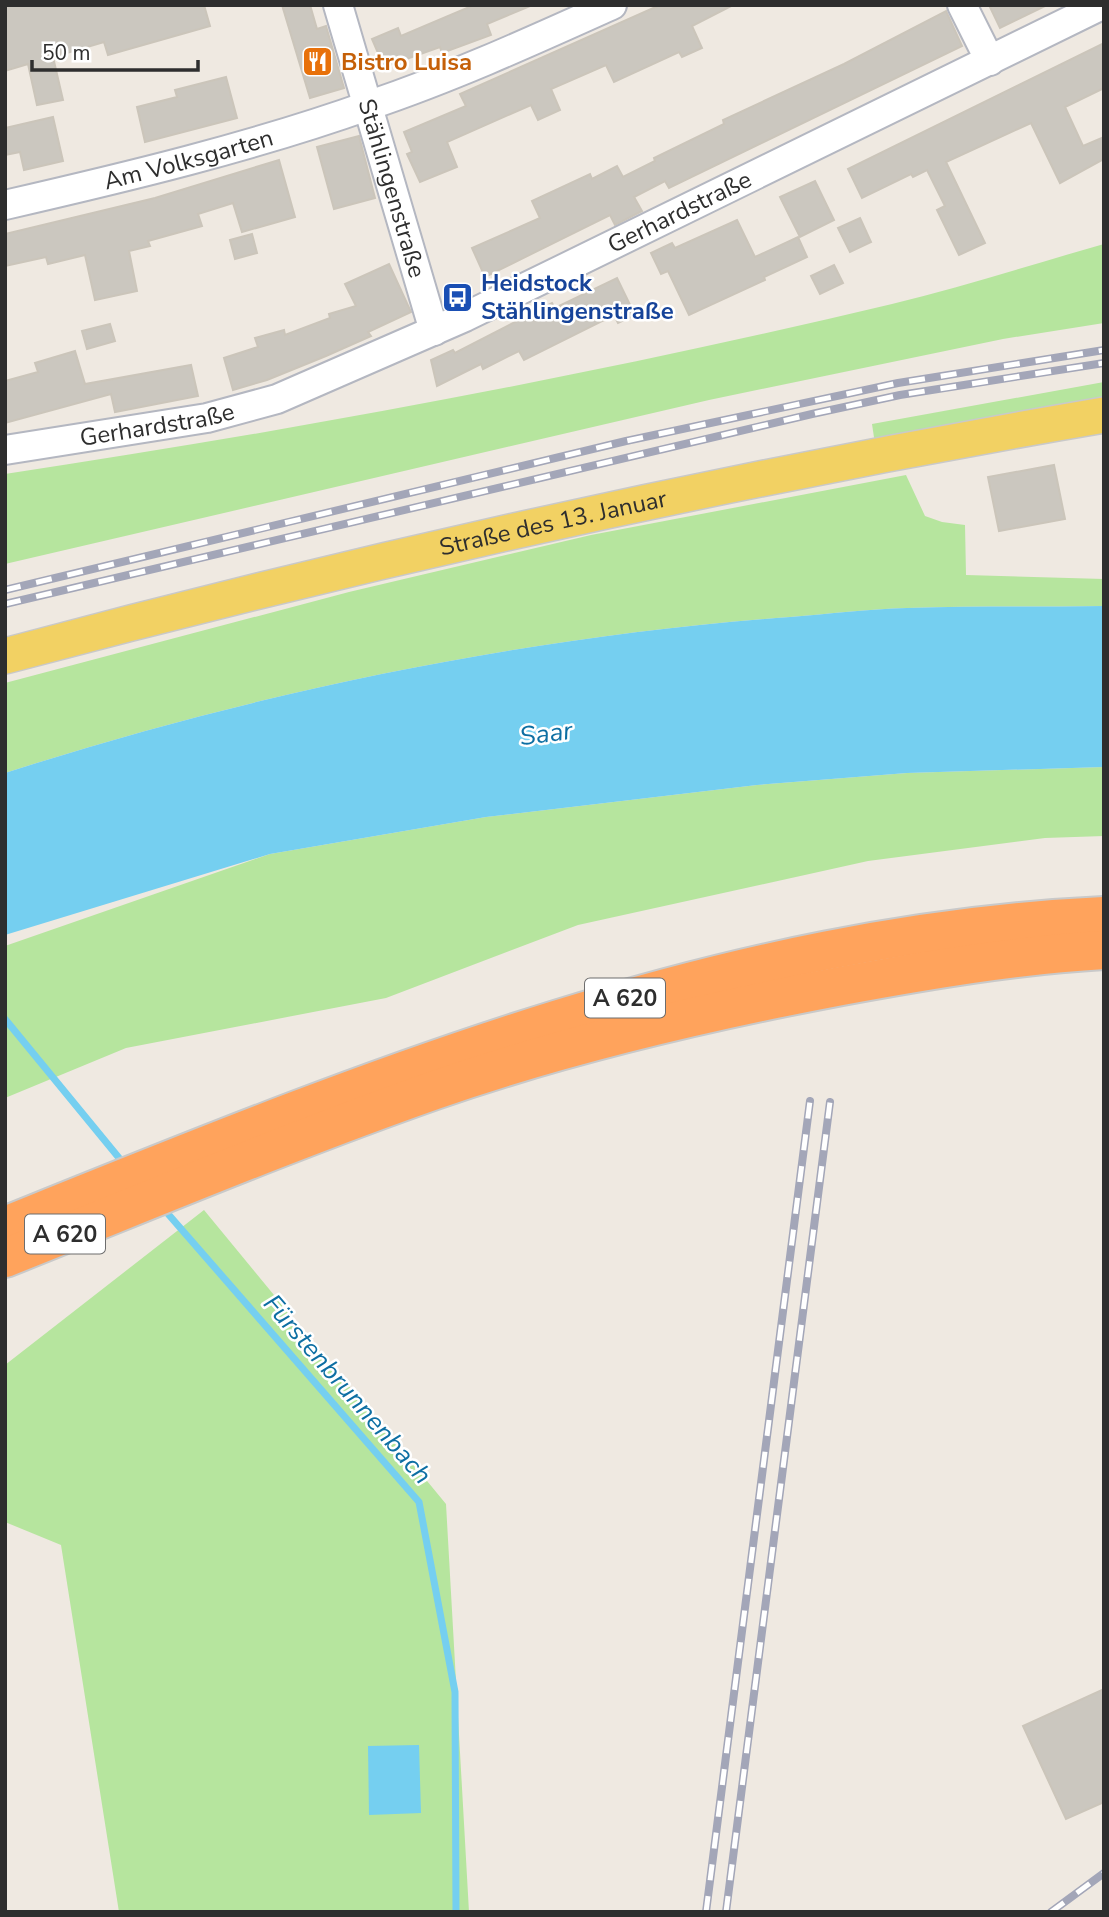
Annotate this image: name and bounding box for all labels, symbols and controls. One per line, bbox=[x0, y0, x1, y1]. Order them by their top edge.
scale bar bbox=[32, 28, 198, 72]
text: 50 m bbox=[42, 39, 91, 67]
restaurant icon: Bistro Luisa bbox=[301, 45, 335, 79]
place label: Bistro Luisa bbox=[341, 46, 472, 78]
street label: Stählingenstraße bbox=[350, 95, 433, 281]
street label: Am Volksgarten bbox=[101, 121, 277, 197]
street label: Gerhardstraße bbox=[602, 163, 757, 261]
place label: Heidstock Stählingenstraße bbox=[481, 267, 674, 327]
bus stop icon: Heidstock Stählingenstraße bbox=[441, 280, 475, 314]
street label: Gerhardstraße bbox=[77, 395, 238, 454]
street label: Straße des 13. Januar bbox=[436, 482, 670, 564]
water label: Saar bbox=[518, 713, 575, 754]
road number: A 620 bbox=[585, 979, 665, 1018]
road number: A 620 bbox=[25, 1214, 105, 1254]
water label: Fürstenbrunnenbach bbox=[255, 1287, 440, 1492]

